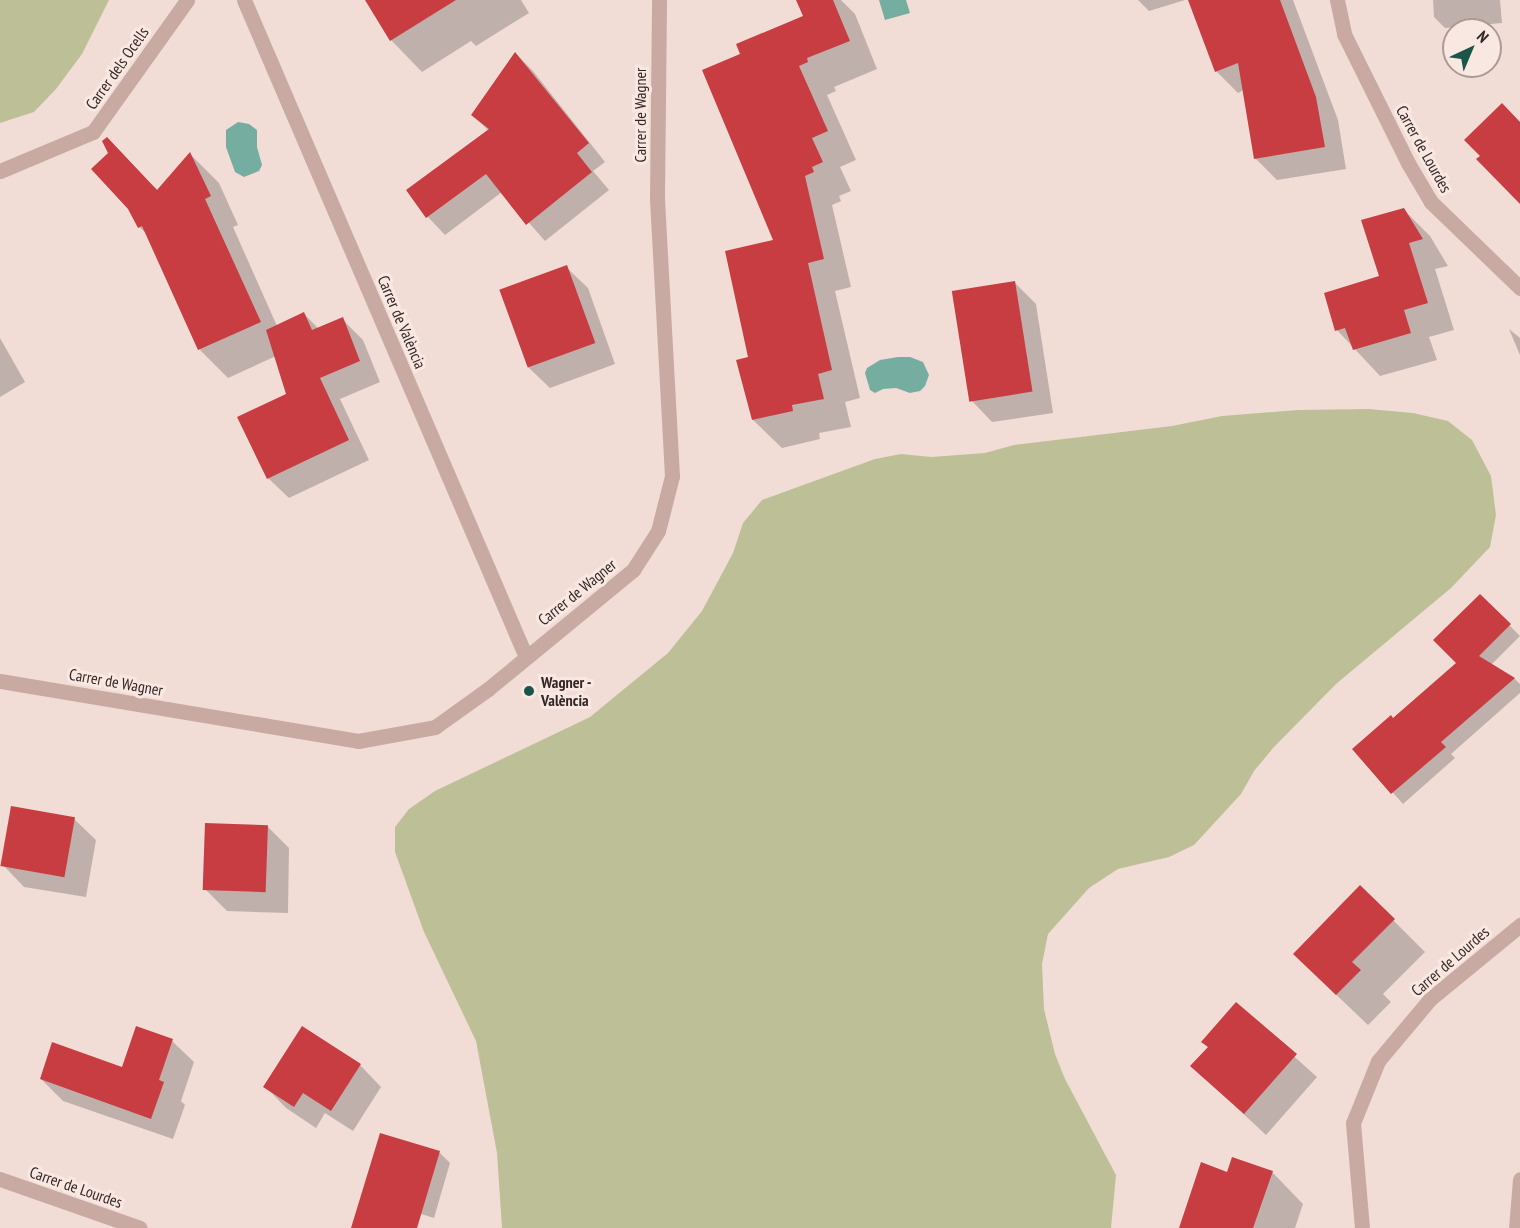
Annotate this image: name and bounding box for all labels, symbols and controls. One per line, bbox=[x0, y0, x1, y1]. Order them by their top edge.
north arrow bbox=[1442, 18, 1502, 78]
street label: Carrer dels Ocells bbox=[81, 23, 153, 113]
text: N bbox=[1473, 26, 1493, 47]
street label: Carrer de Wagner bbox=[630, 67, 650, 163]
street label: Carrer de Lourdes bbox=[1392, 102, 1456, 196]
street label: Carrer de València bbox=[374, 272, 430, 372]
street label: Carrer de Wagner bbox=[534, 555, 620, 629]
street label: Carrer de Wagner bbox=[67, 664, 165, 700]
place label: Wagner - València bbox=[541, 672, 592, 710]
marker: Wagner - València bbox=[522, 684, 536, 698]
street label: Carrer de Lourdes bbox=[1407, 922, 1493, 1000]
street label: Carrer de Lourdes bbox=[27, 1162, 125, 1212]

